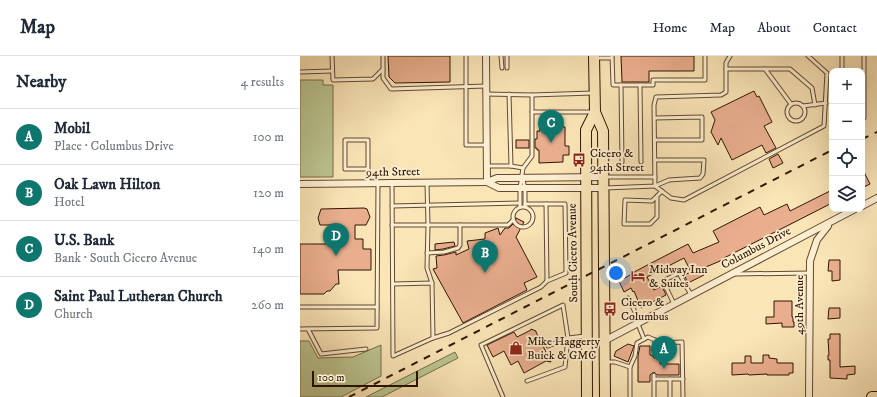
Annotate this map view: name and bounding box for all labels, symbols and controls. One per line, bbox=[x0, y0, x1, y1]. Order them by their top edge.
text: Map bbox=[20, 16, 55, 39]
text: Home bbox=[653, 19, 687, 37]
text: Map bbox=[709, 19, 735, 37]
text: About bbox=[757, 19, 791, 37]
text: Contact bbox=[813, 19, 857, 37]
map controls bbox=[829, 68, 865, 212]
button: + bbox=[829, 68, 865, 104]
text: Nearby bbox=[16, 71, 66, 93]
text: 4 results bbox=[241, 74, 284, 90]
button: − bbox=[829, 104, 865, 140]
pin: C bbox=[538, 110, 564, 143]
text: Mobil bbox=[54, 119, 90, 138]
text: A bbox=[25, 129, 33, 145]
text: 100 m bbox=[253, 129, 284, 145]
text: Place · Columbus Drive bbox=[54, 138, 174, 154]
button: locate bbox=[829, 140, 865, 176]
place label: Cicero & 94th Street bbox=[589, 146, 644, 175]
bus stop icon: Cicero & 94th Street bbox=[571, 152, 587, 168]
street label: 94th Street bbox=[365, 164, 420, 180]
text: Oak Lawn Hilton bbox=[54, 175, 160, 194]
button: layers bbox=[829, 176, 865, 212]
text: B bbox=[25, 185, 33, 201]
text: 120 m bbox=[253, 185, 284, 201]
text: Hotel bbox=[54, 194, 85, 210]
street label: South Cicero Avenue bbox=[565, 203, 581, 303]
pin: D bbox=[323, 223, 349, 256]
street label: Columbus Drive bbox=[719, 223, 793, 273]
text: U.S. Bank bbox=[54, 231, 114, 250]
pin: B bbox=[472, 240, 498, 273]
text: C bbox=[25, 241, 33, 257]
text: 140 m bbox=[252, 241, 284, 257]
text: Bank · South Cicero Avenue bbox=[54, 250, 197, 266]
place label: Midway Inn & Suites bbox=[649, 262, 708, 291]
your location bbox=[606, 263, 626, 283]
hotel icon: Midway Inn & Suites bbox=[630, 268, 646, 284]
street label: 49th Avenue bbox=[792, 275, 807, 335]
text: Saint Paul Lutheran Church bbox=[54, 287, 223, 306]
place label: Cicero & Columbus bbox=[621, 295, 669, 324]
text: D bbox=[24, 297, 34, 313]
text: 260 m bbox=[251, 297, 284, 313]
bus stop icon: Cicero & Columbus bbox=[602, 301, 618, 317]
text: Church bbox=[54, 306, 93, 322]
place label: Mike Haggerty Buick & GMC bbox=[527, 334, 601, 363]
pin: A bbox=[651, 336, 677, 369]
shop icon: Mike Haggerty Buick & GMC bbox=[508, 340, 524, 356]
scale bar bbox=[312, 369, 418, 388]
text: 100 m bbox=[318, 371, 344, 385]

